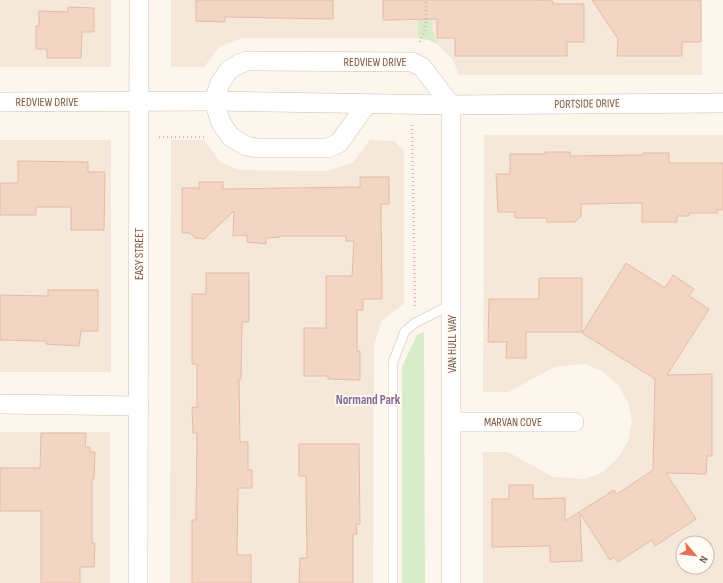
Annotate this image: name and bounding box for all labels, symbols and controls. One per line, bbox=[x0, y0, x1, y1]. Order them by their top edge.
street label: REDVIEW DRIVE bbox=[343, 55, 407, 70]
street label: REDVIEW DRIVE bbox=[15, 95, 79, 110]
street label: PORTSIDE DRIVE bbox=[554, 96, 620, 112]
street label: EASY STREET bbox=[132, 228, 147, 280]
street label: VAN HULL WAY bbox=[445, 315, 460, 373]
district label: Normand Park bbox=[336, 392, 401, 408]
street label: MARVAN COVE bbox=[484, 415, 542, 430]
north arrow bbox=[675, 535, 715, 575]
text: N bbox=[696, 554, 711, 565]

